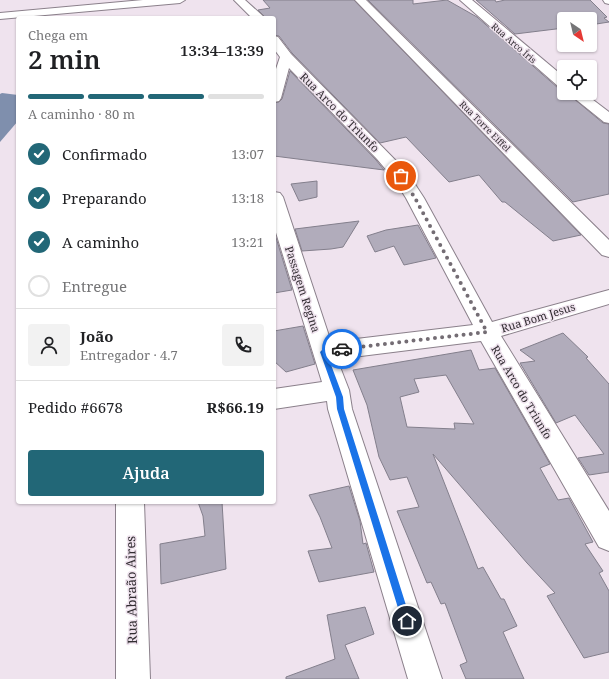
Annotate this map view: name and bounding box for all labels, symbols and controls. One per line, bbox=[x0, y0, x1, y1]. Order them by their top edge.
north arrow bbox=[557, 12, 597, 52]
map controls bbox=[557, 12, 597, 100]
street label: Rua Arco Íris bbox=[489, 20, 539, 66]
text: Chega em bbox=[28, 26, 88, 44]
text: 13:34–13:39 bbox=[180, 40, 264, 60]
text: 2 min bbox=[28, 41, 101, 77]
button: locate bbox=[557, 60, 597, 100]
street label: Rua Arco do Triunfo bbox=[297, 69, 383, 155]
street label: Rua Torre Eiffel bbox=[457, 98, 514, 155]
text: A caminho · 80 m bbox=[28, 105, 135, 123]
icon: check bbox=[28, 143, 50, 165]
text: Confirmado bbox=[62, 144, 147, 164]
text: 13:07 bbox=[231, 145, 264, 163]
pin bbox=[384, 159, 418, 193]
icon: bag bbox=[390, 165, 412, 187]
icon: check bbox=[28, 187, 50, 209]
text: Preparando bbox=[62, 188, 147, 208]
text: 13:18 bbox=[231, 189, 264, 207]
icon: check bbox=[28, 231, 50, 253]
text: A caminho bbox=[62, 232, 139, 252]
text: 13:21 bbox=[231, 233, 264, 251]
street label: Passagem Regina bbox=[282, 244, 324, 334]
text: Entregue bbox=[62, 276, 127, 296]
street label: Rua Bom Jesus bbox=[499, 299, 577, 335]
button: person bbox=[28, 324, 70, 366]
button: phone bbox=[222, 324, 264, 366]
text: João bbox=[80, 326, 113, 346]
courier bbox=[322, 329, 362, 369]
icon: car bbox=[331, 338, 353, 360]
street label: Rua Arco do Triunfo bbox=[488, 342, 556, 442]
text: Entregador · 4.7 bbox=[80, 346, 178, 364]
text: Pedido #6678 bbox=[28, 397, 123, 417]
text: R$66.19 bbox=[207, 397, 264, 417]
button: Ajuda bbox=[28, 450, 264, 496]
street label: Rua Abraão Aires bbox=[121, 536, 141, 644]
pin bbox=[390, 604, 424, 638]
icon: home bbox=[396, 610, 418, 632]

